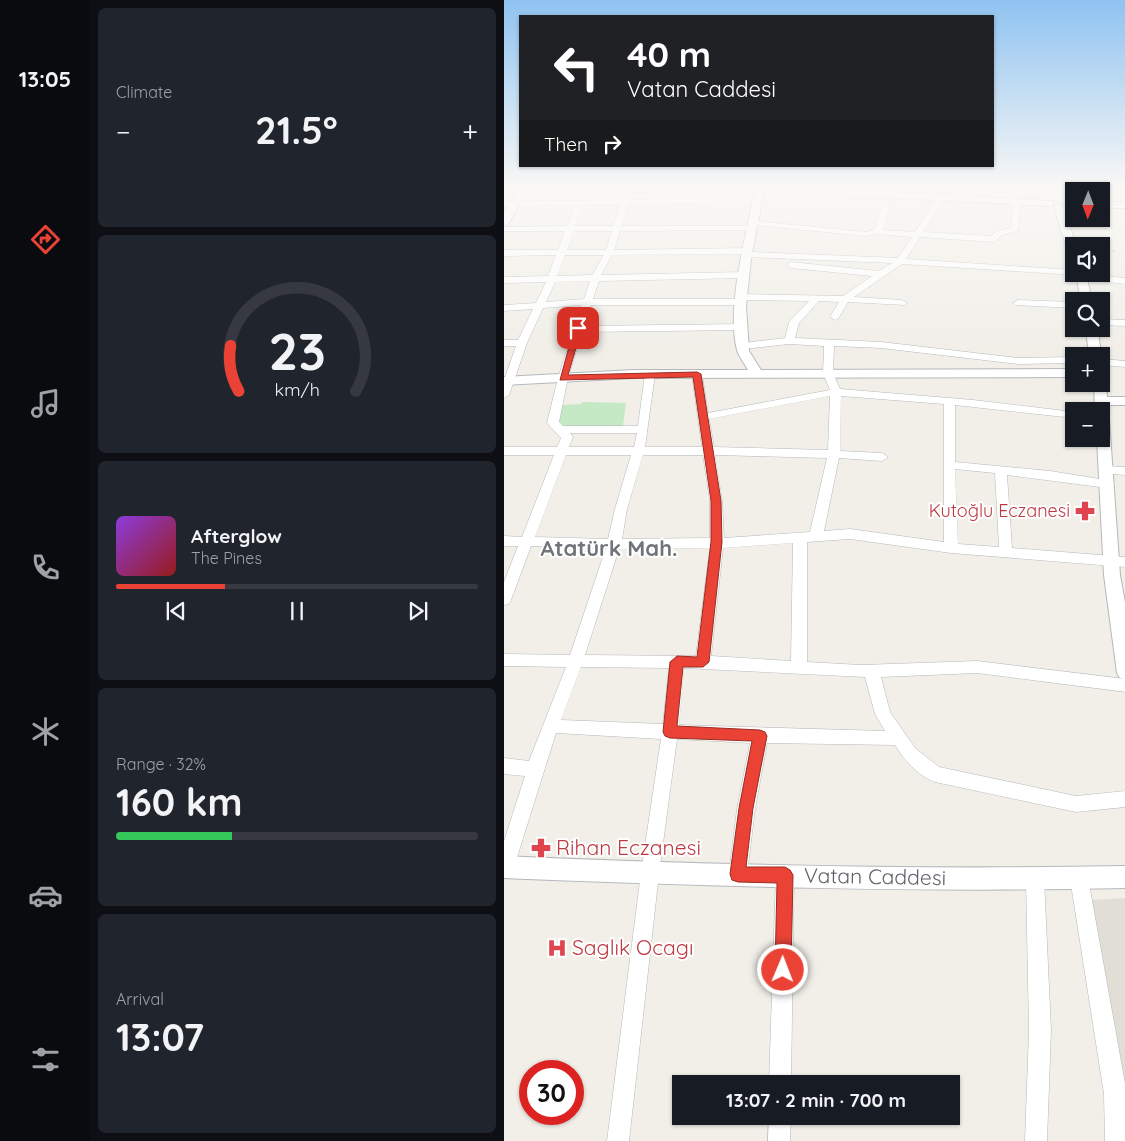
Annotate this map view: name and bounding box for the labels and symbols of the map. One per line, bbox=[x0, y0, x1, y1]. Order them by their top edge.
north arrow bbox=[1065, 182, 1110, 228]
pin bbox=[557, 307, 599, 349]
place label: Kutoğlu Eczanesi bbox=[929, 499, 1070, 522]
pharmacy icon: Kutoğlu Eczanesi bbox=[1074, 500, 1096, 522]
district label: Atatürk Mah. bbox=[540, 534, 678, 562]
place label: Rihan Eczanesi bbox=[556, 834, 701, 860]
pharmacy icon: Rihan Eczanesi bbox=[530, 837, 552, 859]
street label: Vatan Caddesi bbox=[804, 862, 946, 890]
place label: Saglık Ocagı bbox=[572, 934, 693, 960]
hospital icon: Saglık Ocagı bbox=[546, 937, 568, 959]
position arrow bbox=[756, 943, 808, 995]
speed limit sign: 30 bbox=[519, 1060, 584, 1125]

